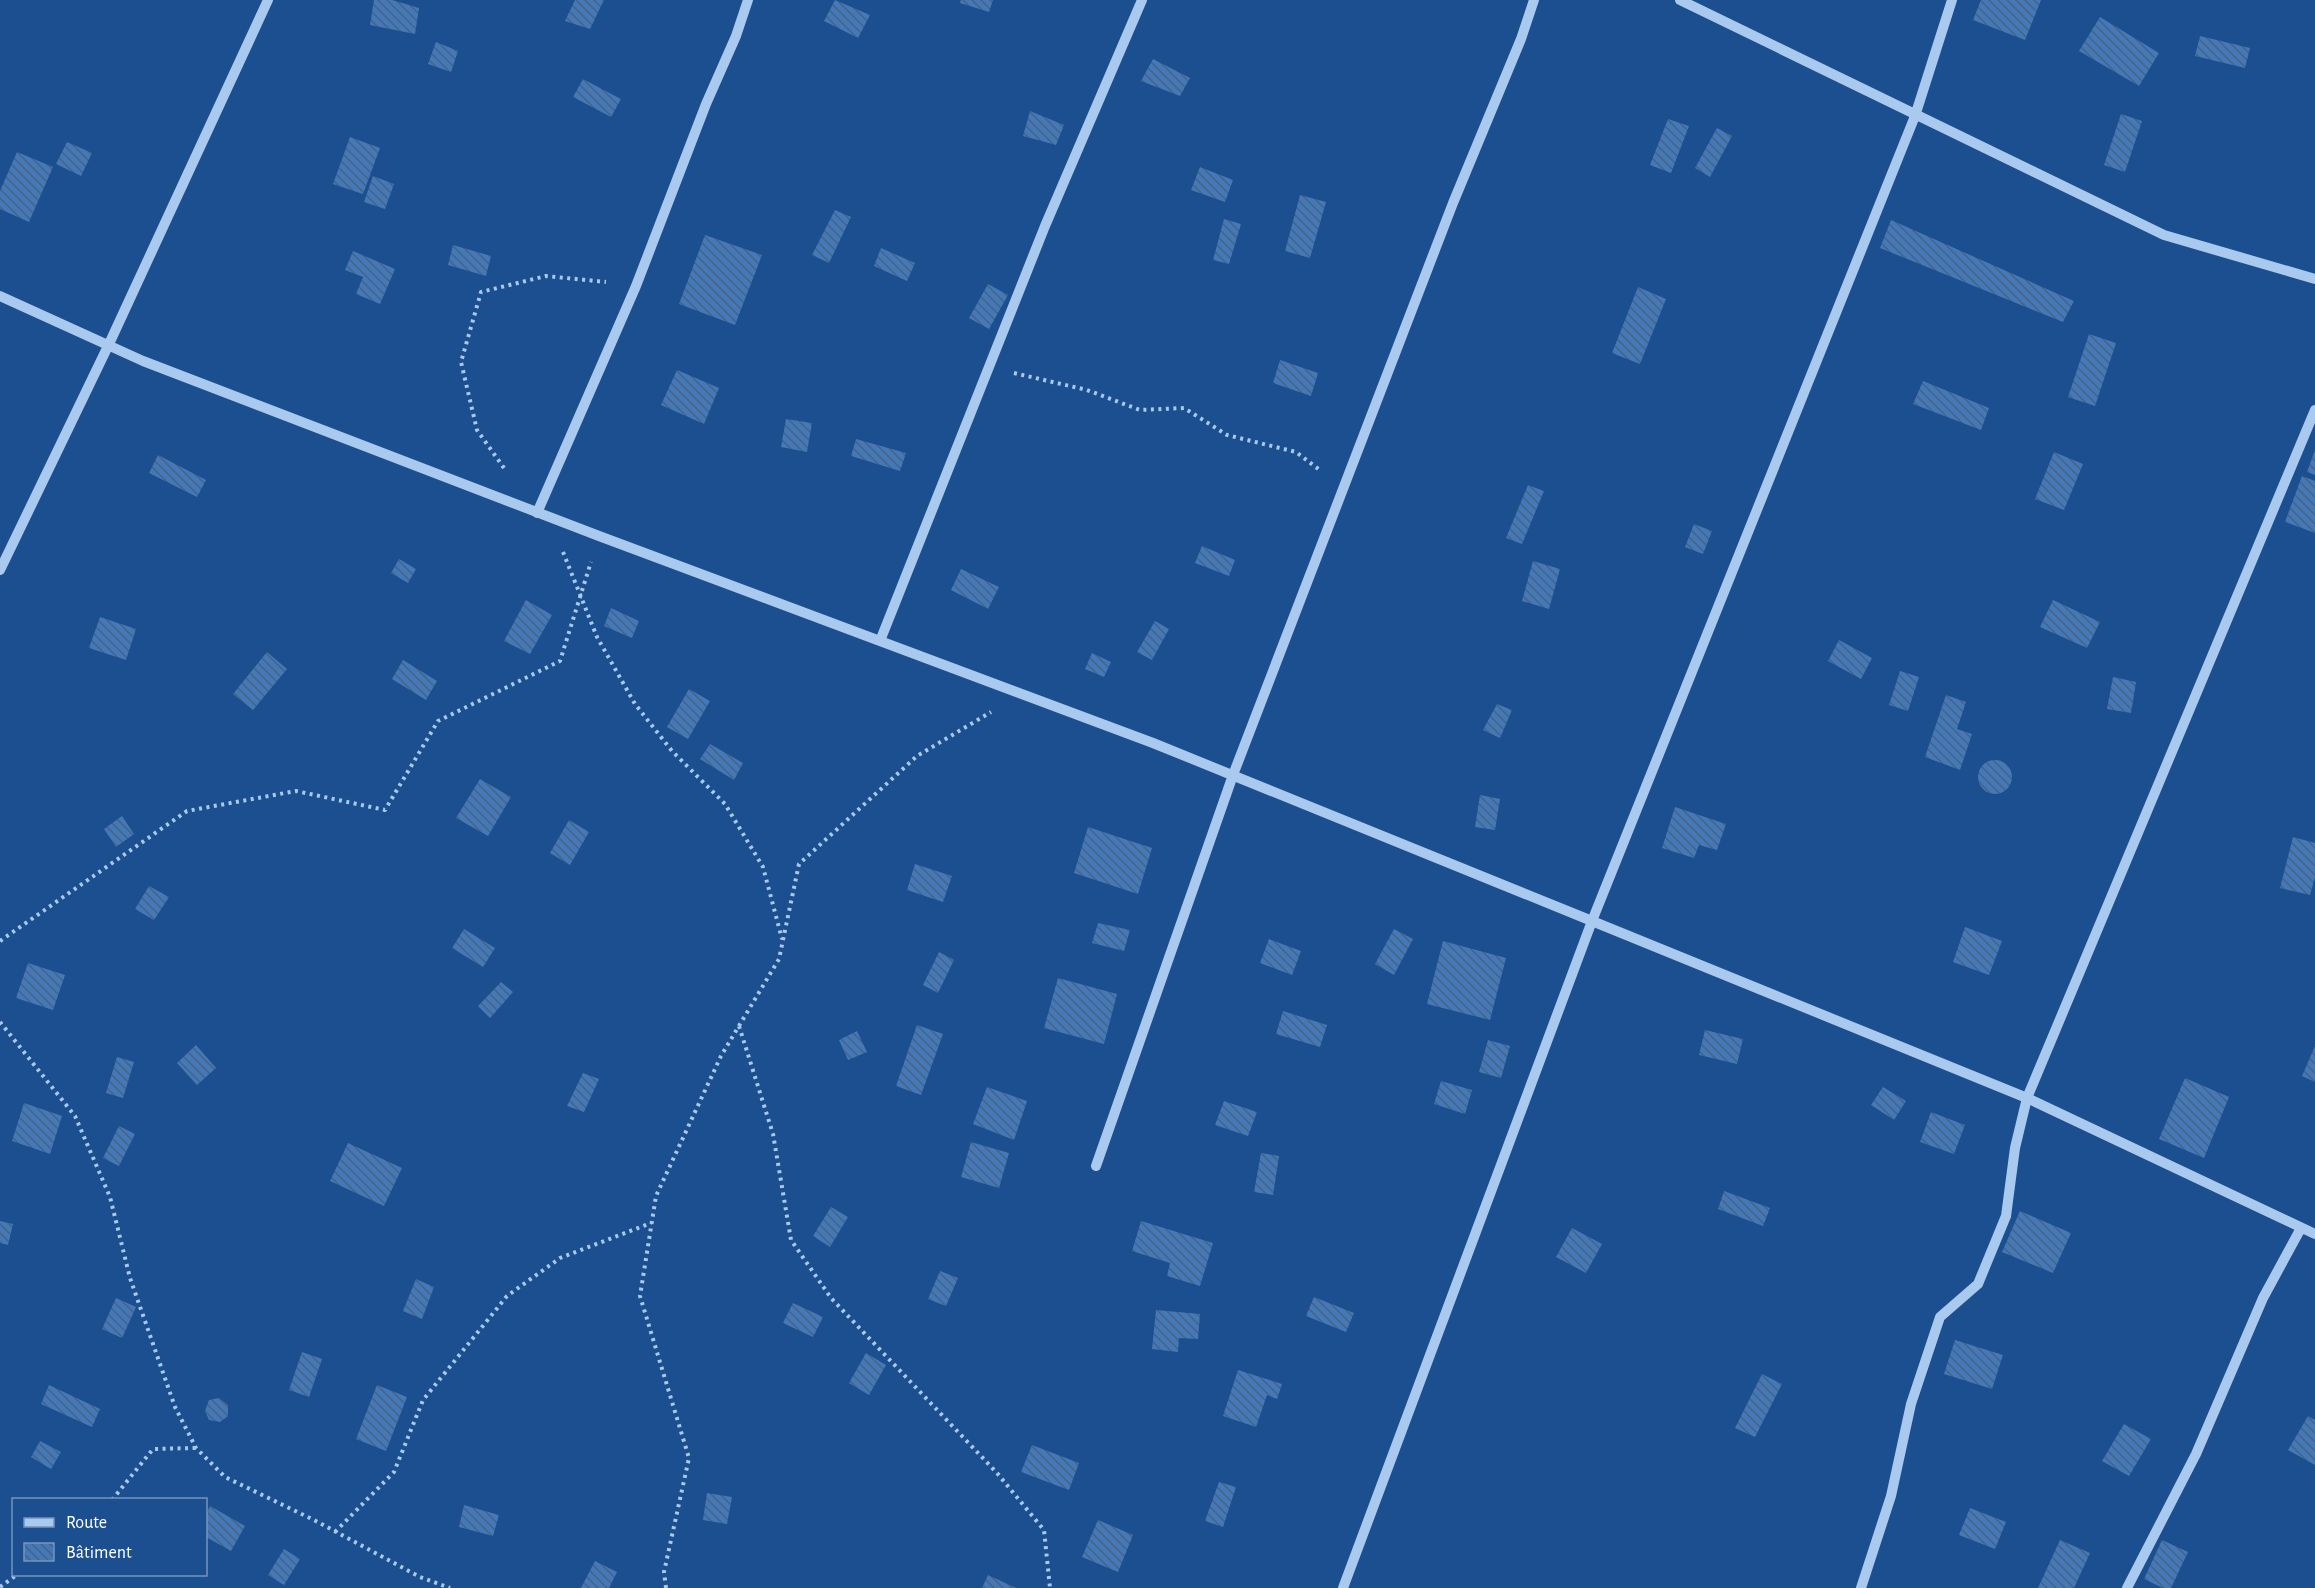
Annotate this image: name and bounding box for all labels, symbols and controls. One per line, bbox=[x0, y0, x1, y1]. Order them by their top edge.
legend bbox=[12, 1498, 207, 1576]
text: Route bbox=[66, 1514, 107, 1532]
text: Bâtiment bbox=[66, 1544, 132, 1562]

